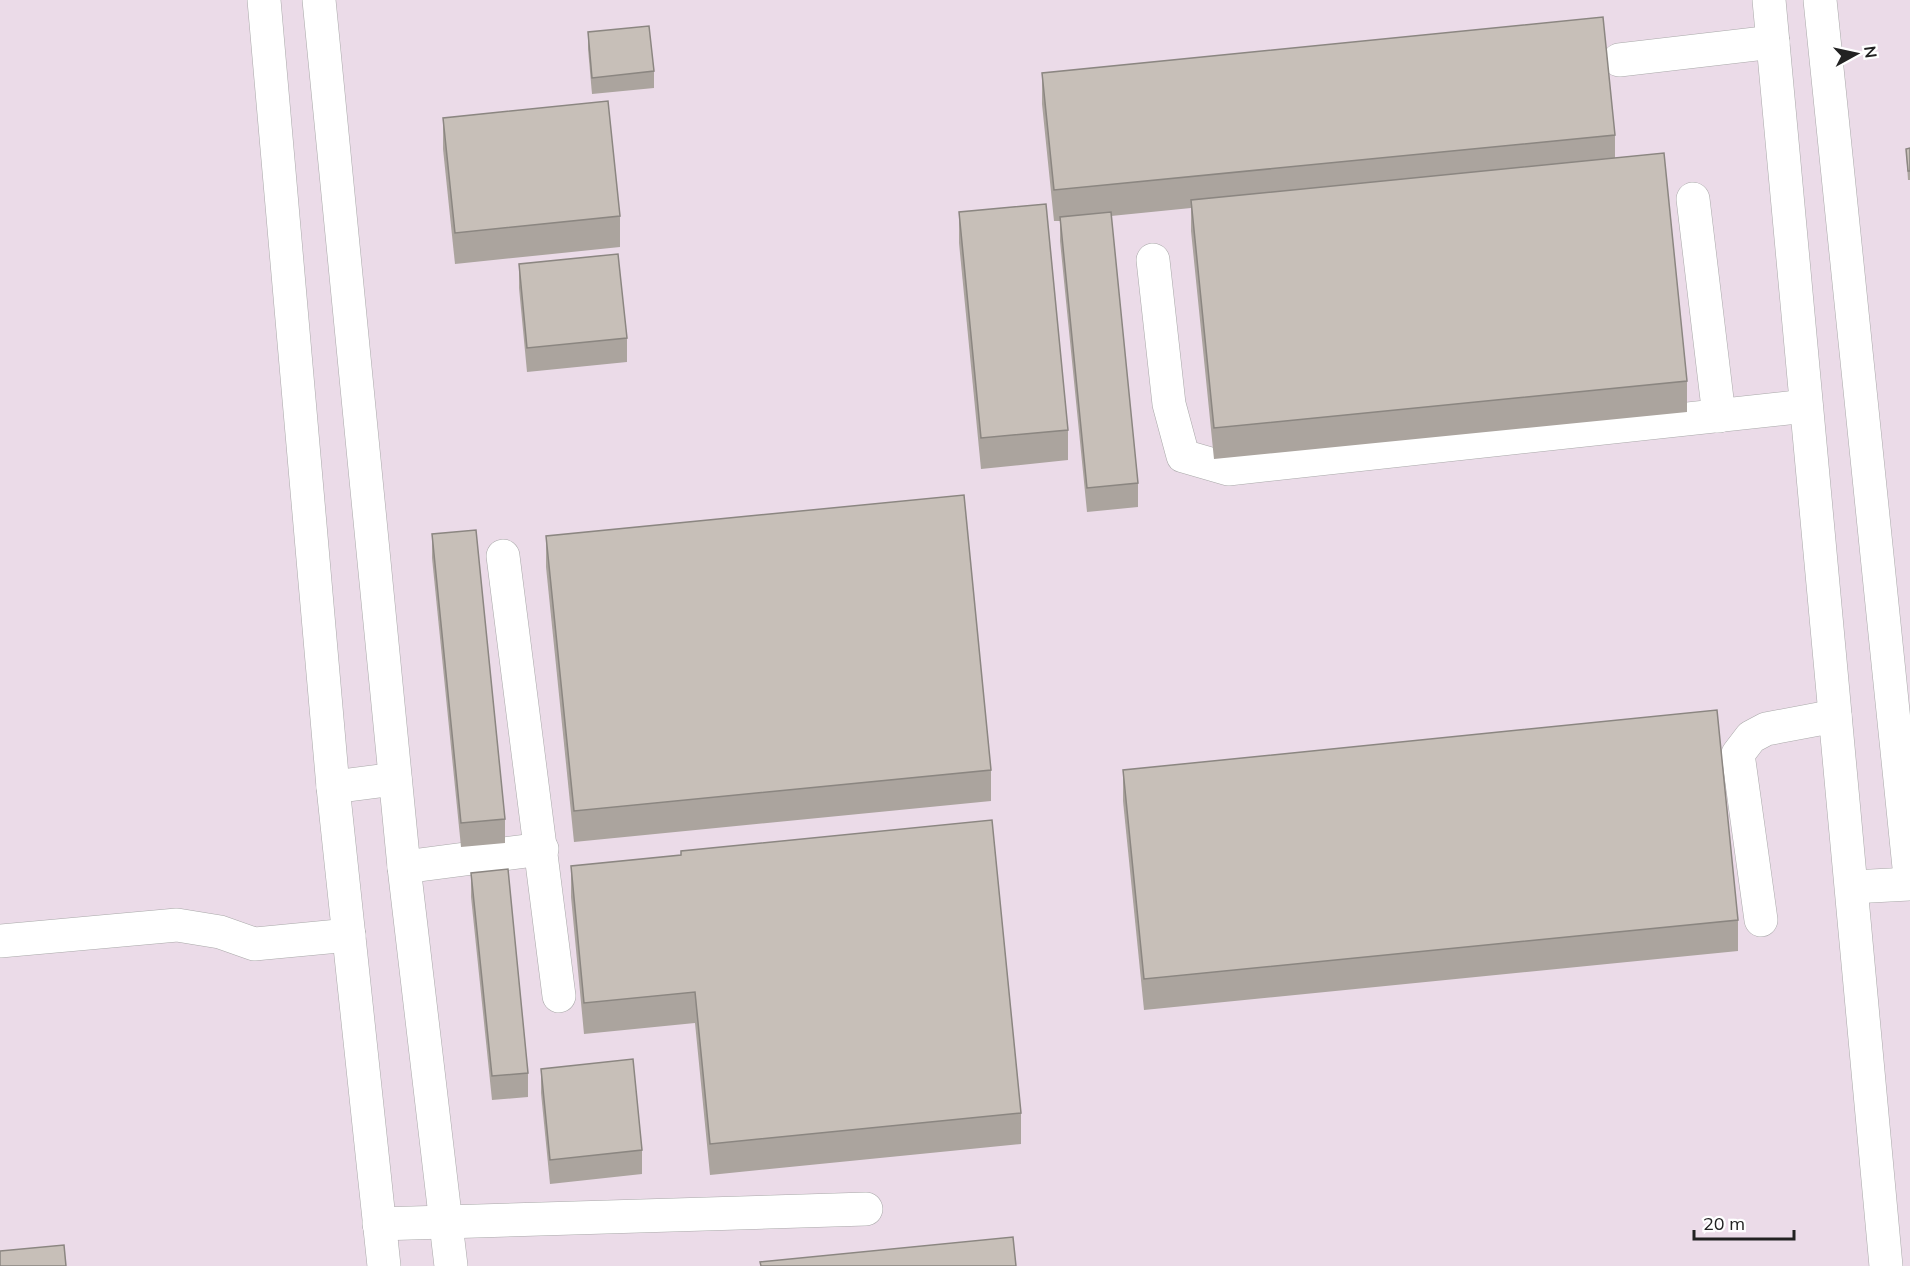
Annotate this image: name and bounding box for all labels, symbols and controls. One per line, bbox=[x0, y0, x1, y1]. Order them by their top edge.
north arrow bbox=[1826, 24, 1886, 84]
text: N bbox=[1860, 45, 1882, 59]
scale bar bbox=[1694, 1203, 1794, 1241]
text: 20 m bbox=[1703, 1212, 1745, 1235]

